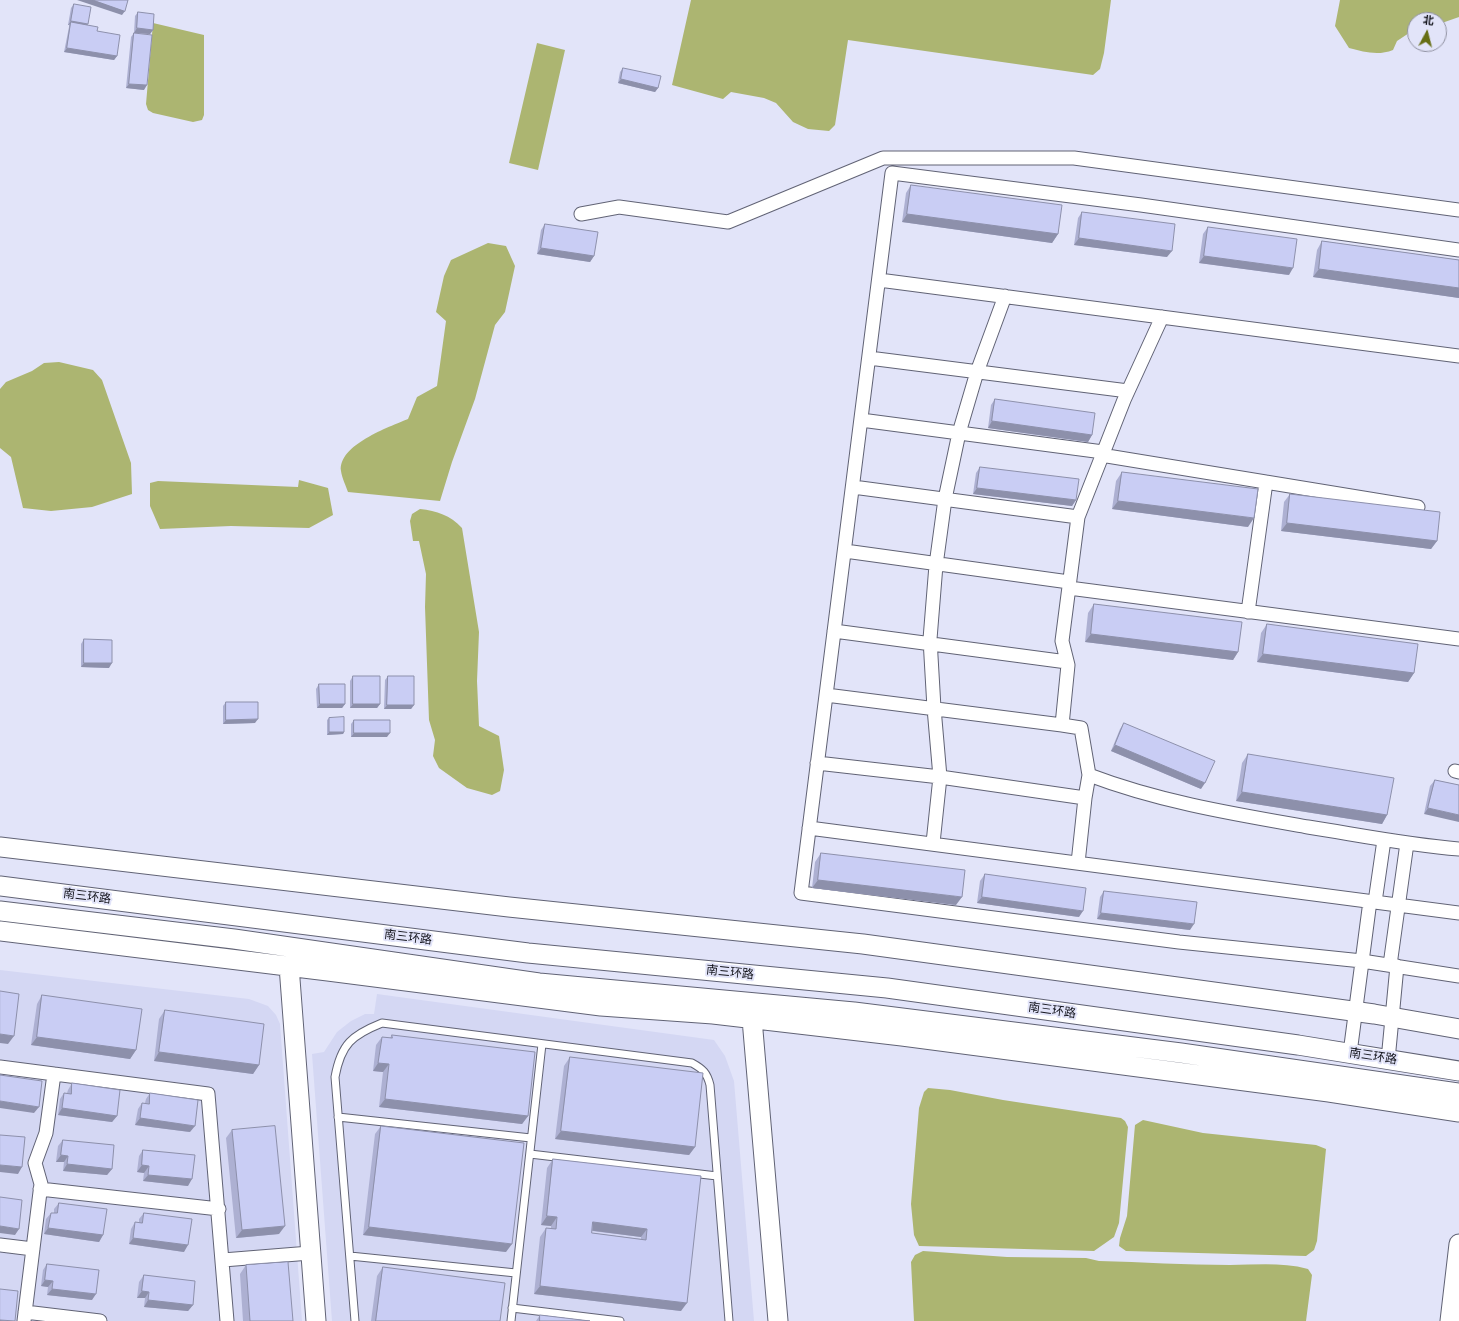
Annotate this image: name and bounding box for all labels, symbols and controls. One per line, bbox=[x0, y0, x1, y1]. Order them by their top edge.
north arrow bbox=[1407, 12, 1447, 52]
text: 北 bbox=[1422, 13, 1435, 28]
street label: 南三环路 bbox=[62, 887, 112, 907]
street label: 南三环路 bbox=[383, 928, 433, 948]
street label: 南三环路 bbox=[705, 963, 755, 983]
street label: 南三环路 bbox=[1027, 1001, 1077, 1021]
street label: 南三环路 bbox=[1348, 1046, 1398, 1068]

